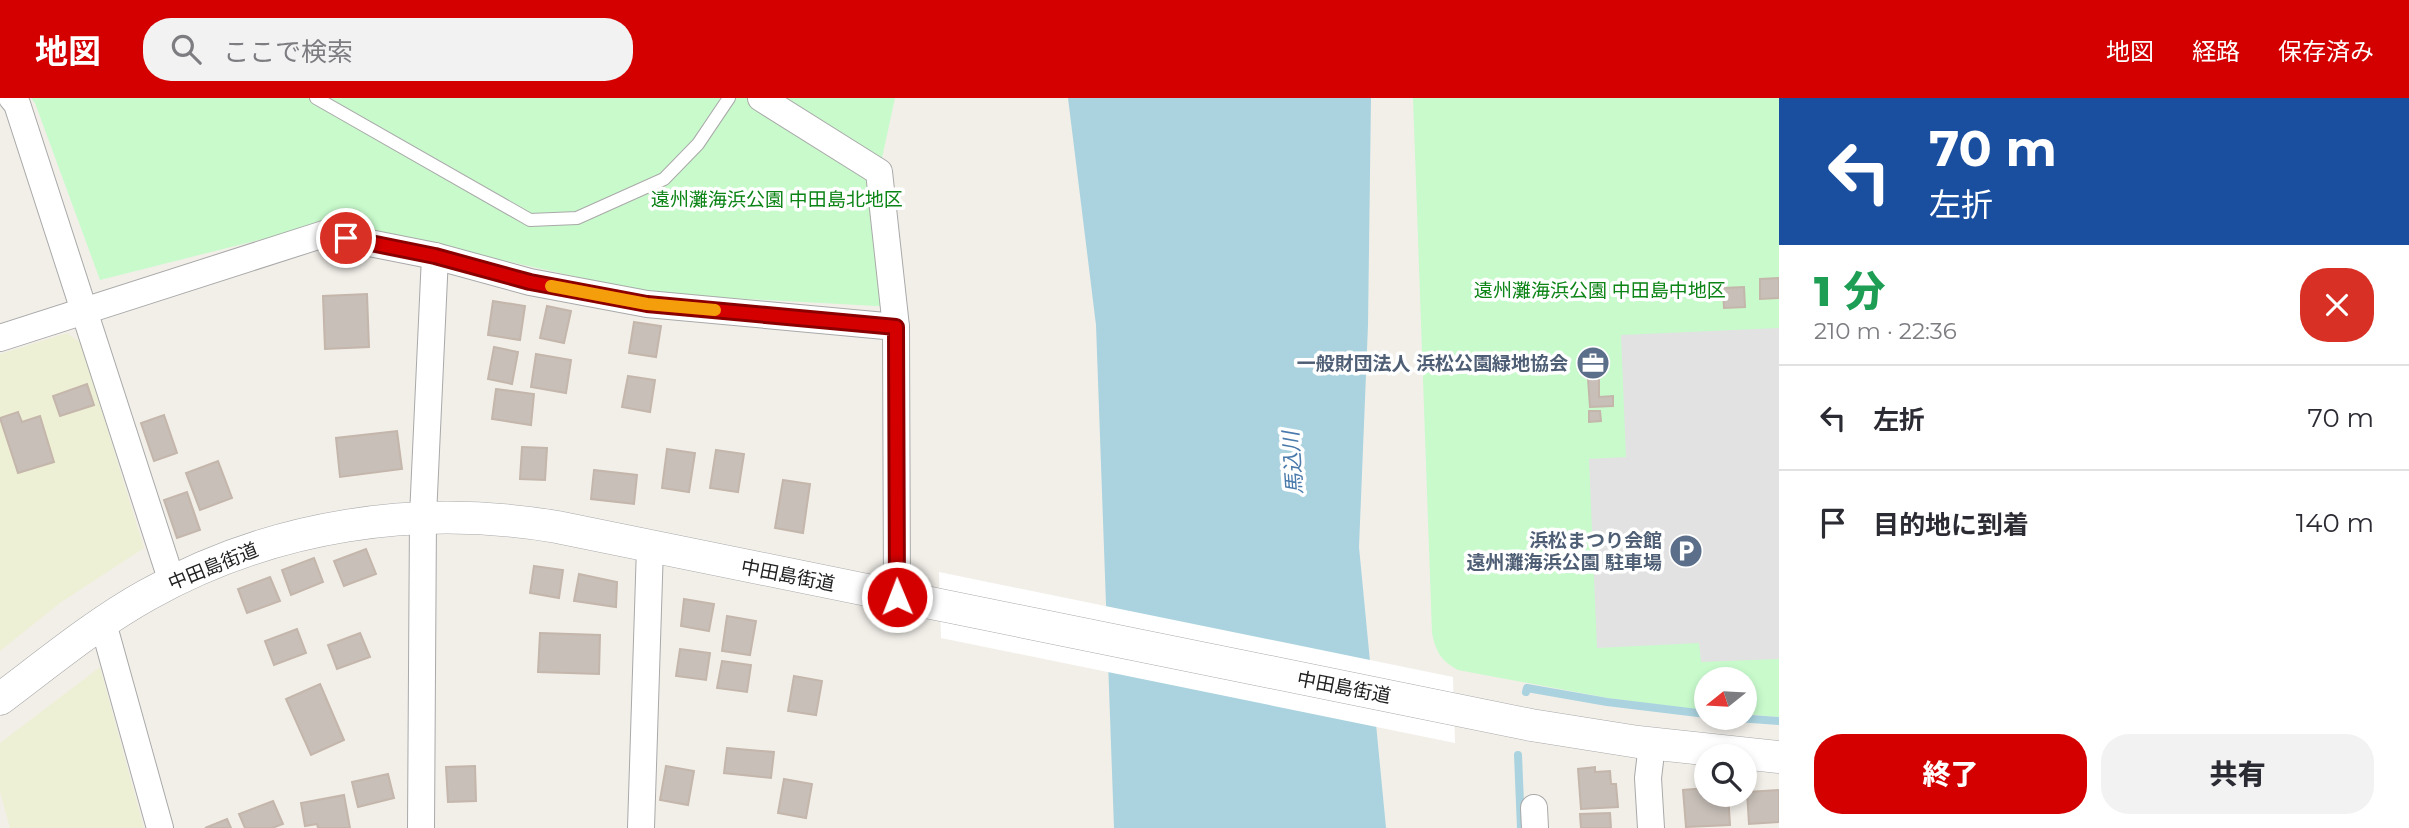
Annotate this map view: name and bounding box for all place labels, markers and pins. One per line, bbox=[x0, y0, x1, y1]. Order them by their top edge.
pin bbox=[316, 208, 376, 268]
office icon: 一般財団法人 浜松公園緑地協会 bbox=[1574, 344, 1612, 382]
place label: 一般財団法人 浜松公園緑地協会 bbox=[1297, 352, 1568, 375]
place label: 浜松まつり会館 遠州灘海浜公園 駐車場 bbox=[1467, 529, 1662, 574]
parking icon: 浜松まつり会館 遠州灘海浜公園 駐車場 bbox=[1667, 532, 1705, 570]

